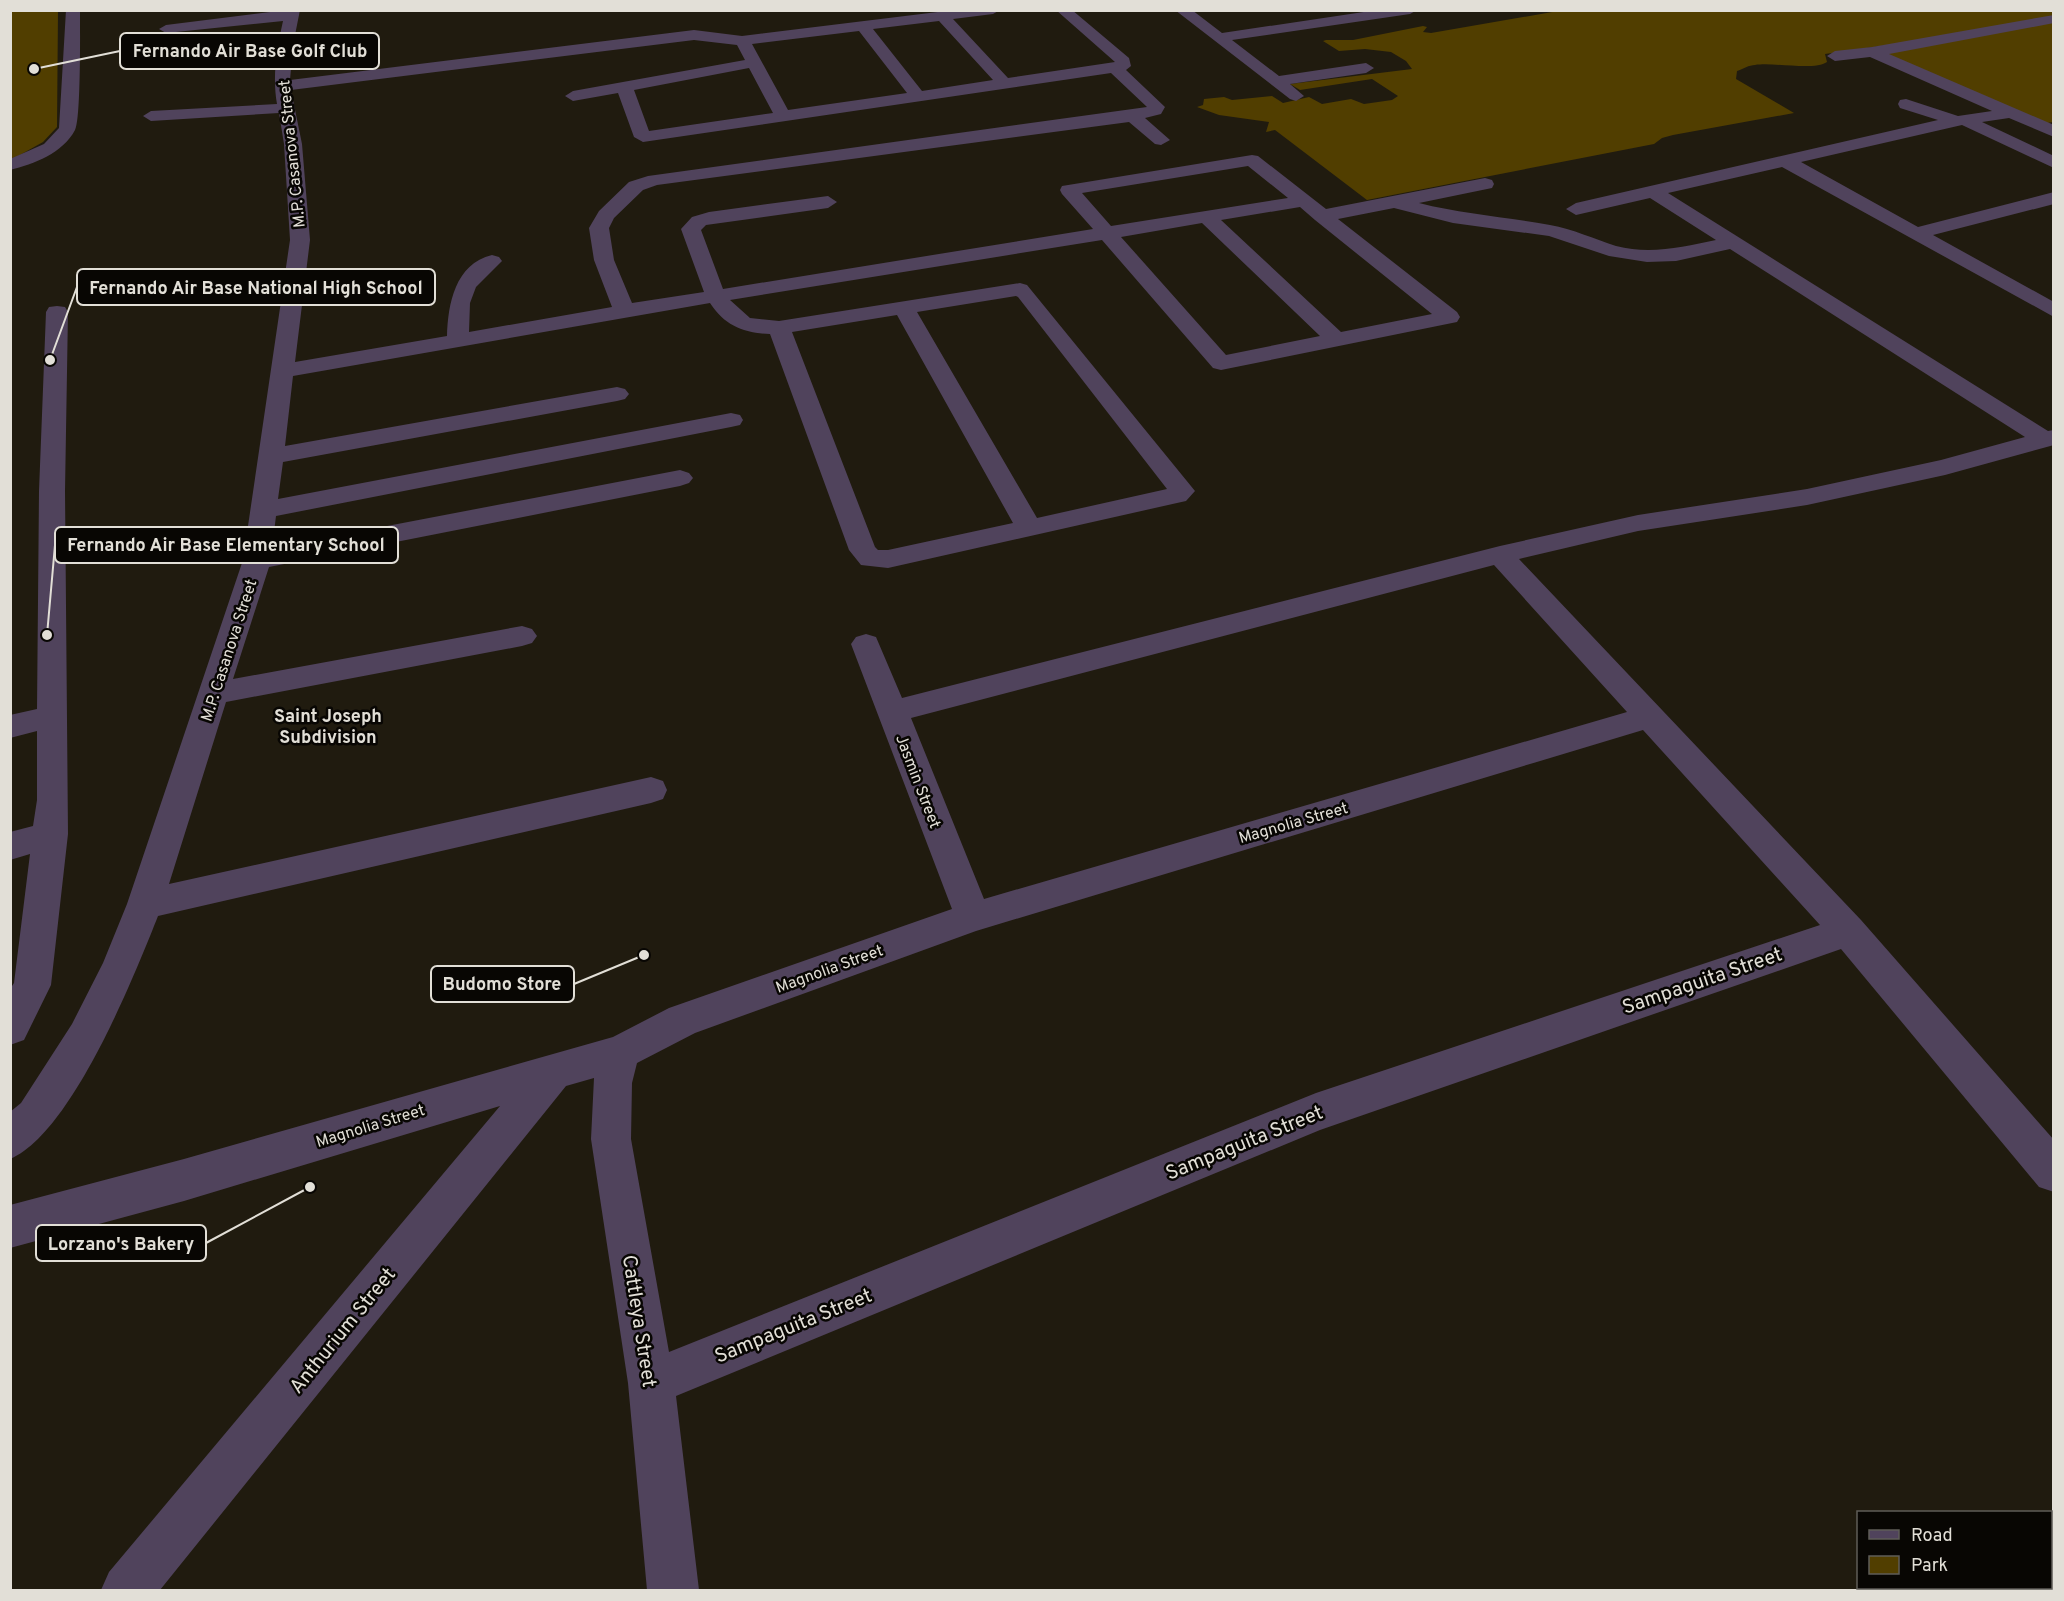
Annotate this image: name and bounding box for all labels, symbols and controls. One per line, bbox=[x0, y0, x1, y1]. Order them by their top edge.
callout: Fernando Air Base Golf Club bbox=[120, 33, 379, 69]
text: Fernando Air Base Golf Club bbox=[133, 41, 367, 64]
street label: M.P. Casanova Street bbox=[275, 79, 311, 229]
callout: Fernando Air Base National High School bbox=[77, 269, 435, 305]
text: Fernando Air Base National High School bbox=[89, 278, 423, 301]
callout: Fernando Air Base Elementary School bbox=[55, 527, 398, 563]
text: Fernando Air Base Elementary School bbox=[67, 535, 385, 558]
street label: M.P. Casanova Street bbox=[197, 577, 262, 724]
district label: Saint Joseph Subdivision bbox=[274, 706, 382, 750]
street label: Jasmin Street bbox=[890, 732, 944, 832]
street label: Magnolia Street bbox=[1237, 799, 1351, 849]
street label: Magnolia Street bbox=[773, 941, 886, 999]
street label: Sampaguita Street bbox=[1619, 942, 1786, 1021]
callout: Budomo Store bbox=[431, 966, 574, 1002]
text: Budomo Store bbox=[443, 974, 561, 997]
street label: Sampaguita Street bbox=[1162, 1100, 1327, 1187]
street label: Magnolia Street bbox=[314, 1101, 427, 1153]
callout: Lorzano's Bakery bbox=[36, 1225, 206, 1261]
text: Lorzano's Bakery bbox=[48, 1234, 194, 1257]
street label: Cattleya Street bbox=[615, 1253, 661, 1389]
street label: Anthurium Street bbox=[285, 1263, 403, 1400]
street label: Sampaguita Street bbox=[711, 1283, 876, 1370]
legend bbox=[1857, 1511, 2052, 1589]
text: Road bbox=[1911, 1525, 1953, 1548]
text: Park bbox=[1911, 1555, 1948, 1578]

